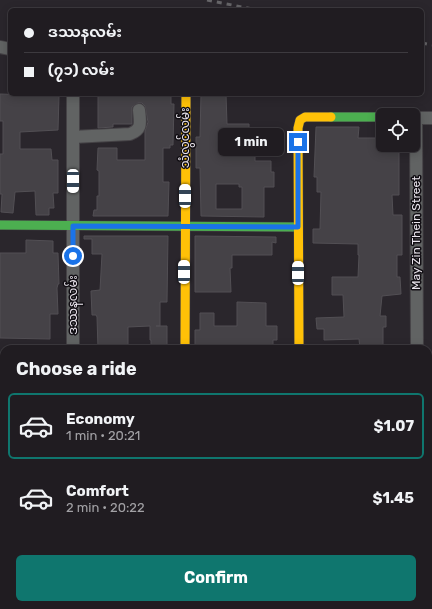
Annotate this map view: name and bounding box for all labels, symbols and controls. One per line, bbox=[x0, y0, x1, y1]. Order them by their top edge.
text: ဒဿနလမ်း bbox=[48, 23, 122, 41]
text: (၇၁) လမ်း bbox=[48, 61, 115, 79]
street label: သံလွင်လမ်း bbox=[176, 108, 195, 168]
map controls bbox=[376, 108, 420, 152]
button: locate bbox=[376, 108, 420, 152]
callout: 1 min bbox=[218, 128, 284, 156]
route end bbox=[289, 133, 307, 151]
text: 1 min bbox=[234, 134, 268, 149]
car bbox=[67, 169, 79, 193]
street label: May Zin Thein Street bbox=[409, 176, 423, 290]
car bbox=[179, 184, 191, 208]
route start bbox=[64, 247, 82, 265]
car bbox=[178, 260, 190, 284]
car bbox=[292, 261, 304, 285]
street label: ဒဿနလမ်း bbox=[64, 275, 83, 335]
text: Choose a ride bbox=[16, 358, 137, 380]
icon: car bbox=[18, 408, 54, 444]
text: Economy bbox=[66, 410, 135, 428]
text: $1.07 bbox=[374, 417, 414, 435]
text: 1 min · 20:21 bbox=[66, 428, 140, 443]
icon: car bbox=[18, 480, 54, 516]
text: Comfort bbox=[66, 482, 129, 500]
text: $1.45 bbox=[372, 489, 414, 507]
text: 2 min · 20:22 bbox=[66, 500, 145, 515]
button: Confirm bbox=[16, 555, 416, 601]

